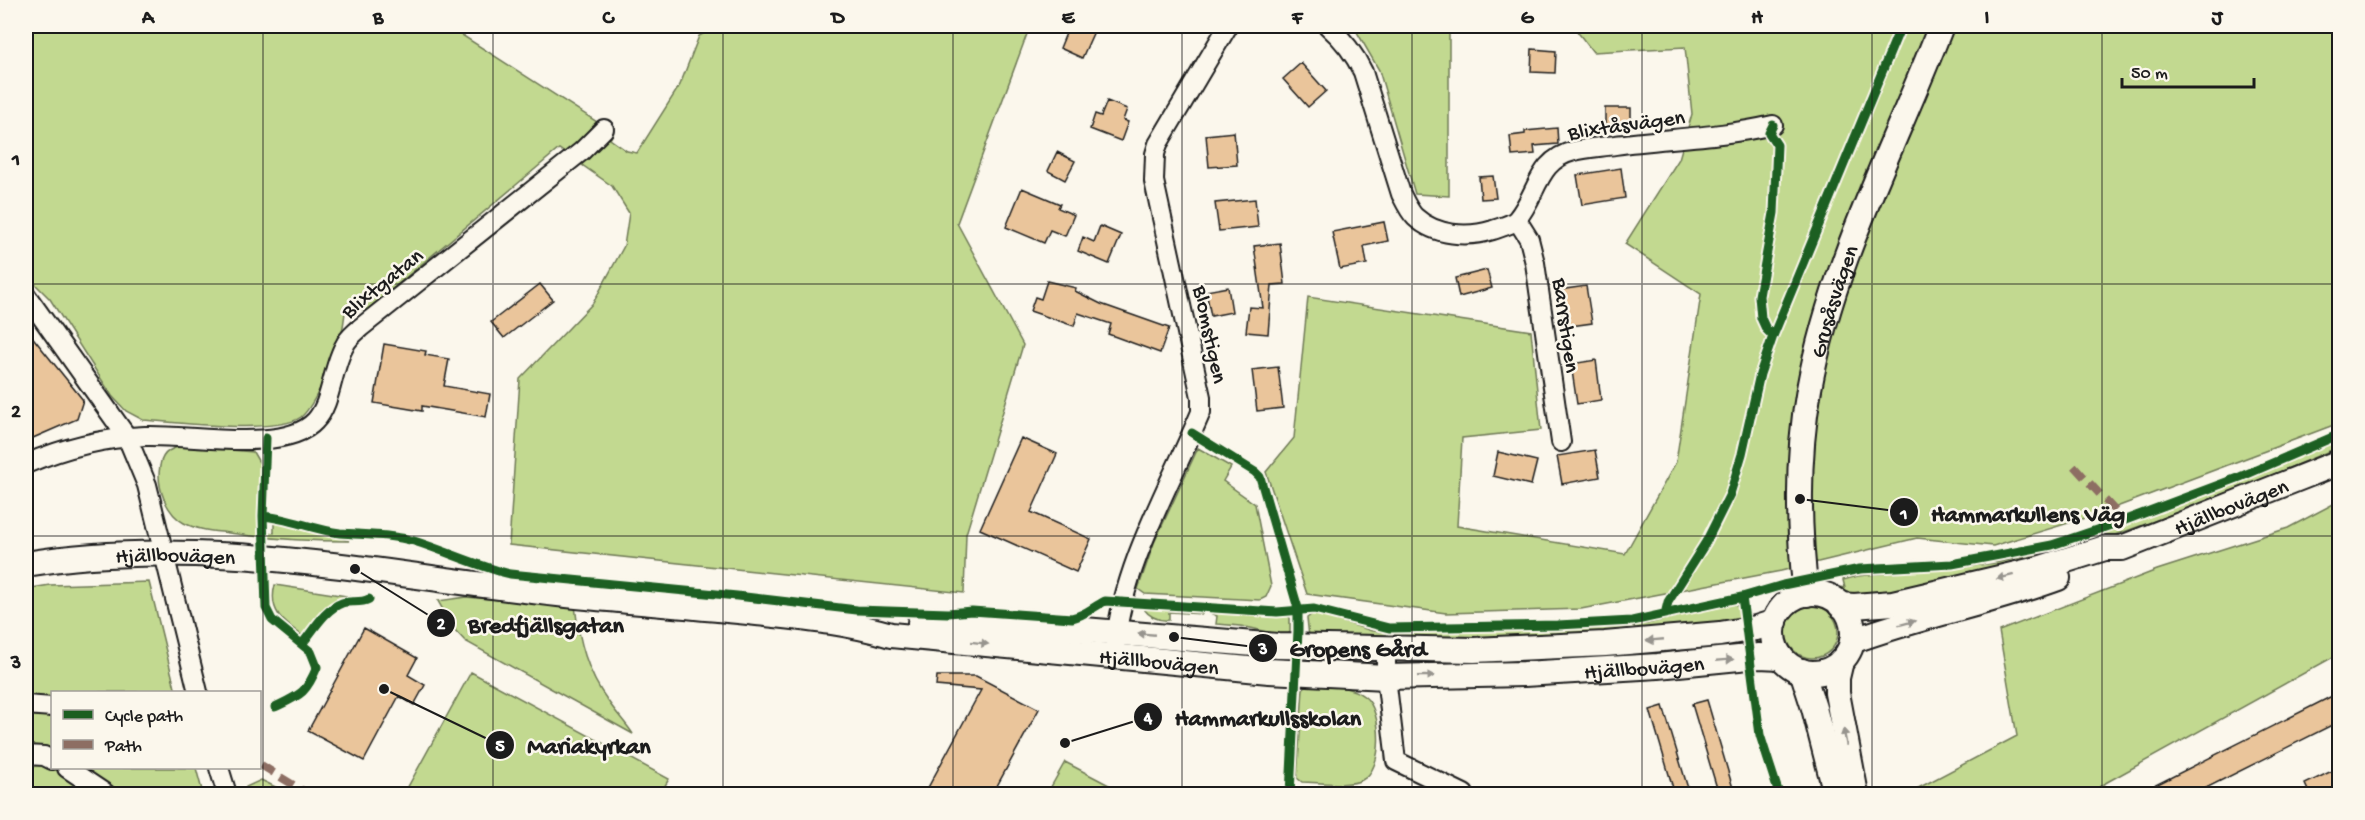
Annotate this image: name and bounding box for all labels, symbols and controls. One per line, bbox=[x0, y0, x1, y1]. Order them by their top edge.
text: A bbox=[141, 8, 156, 31]
text: B bbox=[372, 8, 384, 31]
text: C bbox=[602, 8, 616, 31]
text: D bbox=[829, 8, 845, 31]
text: E bbox=[1062, 8, 1076, 31]
text: F bbox=[1291, 8, 1304, 31]
text: G bbox=[1521, 8, 1535, 31]
text: H bbox=[1751, 8, 1763, 31]
text: I bbox=[1985, 8, 1990, 31]
text: J bbox=[2211, 8, 2224, 31]
scale bar bbox=[2122, 51, 2254, 89]
text: 50 m bbox=[2131, 64, 2168, 85]
street label: Blixtåsvägen bbox=[1565, 106, 1687, 148]
text: 1 bbox=[11, 150, 20, 173]
street label: Grusåsvägen bbox=[1807, 242, 1866, 361]
street label: Blixtgatan bbox=[337, 244, 430, 327]
street label: Barrstigen bbox=[1544, 276, 1584, 375]
street label: Blomstigen bbox=[1185, 283, 1231, 387]
text: 2 bbox=[11, 402, 21, 425]
street label: Hjällbovägen bbox=[2171, 475, 2293, 543]
callout: Hammarkullens Väg bbox=[1889, 491, 2137, 533]
text: Hammarkullens Väg bbox=[1931, 502, 2125, 531]
text: 1 bbox=[1899, 505, 1908, 526]
street label: Hjällbovägen bbox=[115, 544, 237, 573]
one-way arrow bbox=[1995, 573, 2014, 583]
callout: Bredfjällsgatan bbox=[426, 602, 636, 644]
text: Bredfjällsgatan bbox=[467, 613, 624, 642]
text: 2 bbox=[437, 615, 446, 636]
one-way arrow bbox=[1898, 618, 1916, 628]
callout: Gropens Gård bbox=[1248, 627, 1439, 669]
one-way arrow bbox=[1136, 629, 1155, 639]
one-way arrow bbox=[1645, 635, 1664, 645]
text: Gropens Gård bbox=[1289, 637, 1430, 666]
one-way arrow bbox=[971, 638, 990, 648]
text: 3 bbox=[1257, 640, 1268, 661]
street label: Hjällbovägen bbox=[1098, 646, 1220, 683]
street label: Hjällbovägen bbox=[1584, 652, 1706, 687]
text: 3 bbox=[10, 653, 21, 676]
one-way arrow bbox=[1716, 655, 1735, 665]
one-way arrow bbox=[1416, 672, 1435, 681]
legend bbox=[51, 691, 261, 769]
callout: Hammarkullsskolan bbox=[1133, 696, 1373, 738]
text: Hammarkullsskolan bbox=[1175, 706, 1362, 735]
text: Cycle path bbox=[105, 707, 183, 728]
text: 4 bbox=[1143, 709, 1153, 730]
callout: Mariakyrkan bbox=[485, 724, 663, 766]
one-way arrow bbox=[1840, 727, 1849, 746]
text: Mariakyrkan bbox=[527, 734, 651, 763]
text: Path bbox=[104, 737, 142, 758]
text: 5 bbox=[495, 737, 505, 758]

